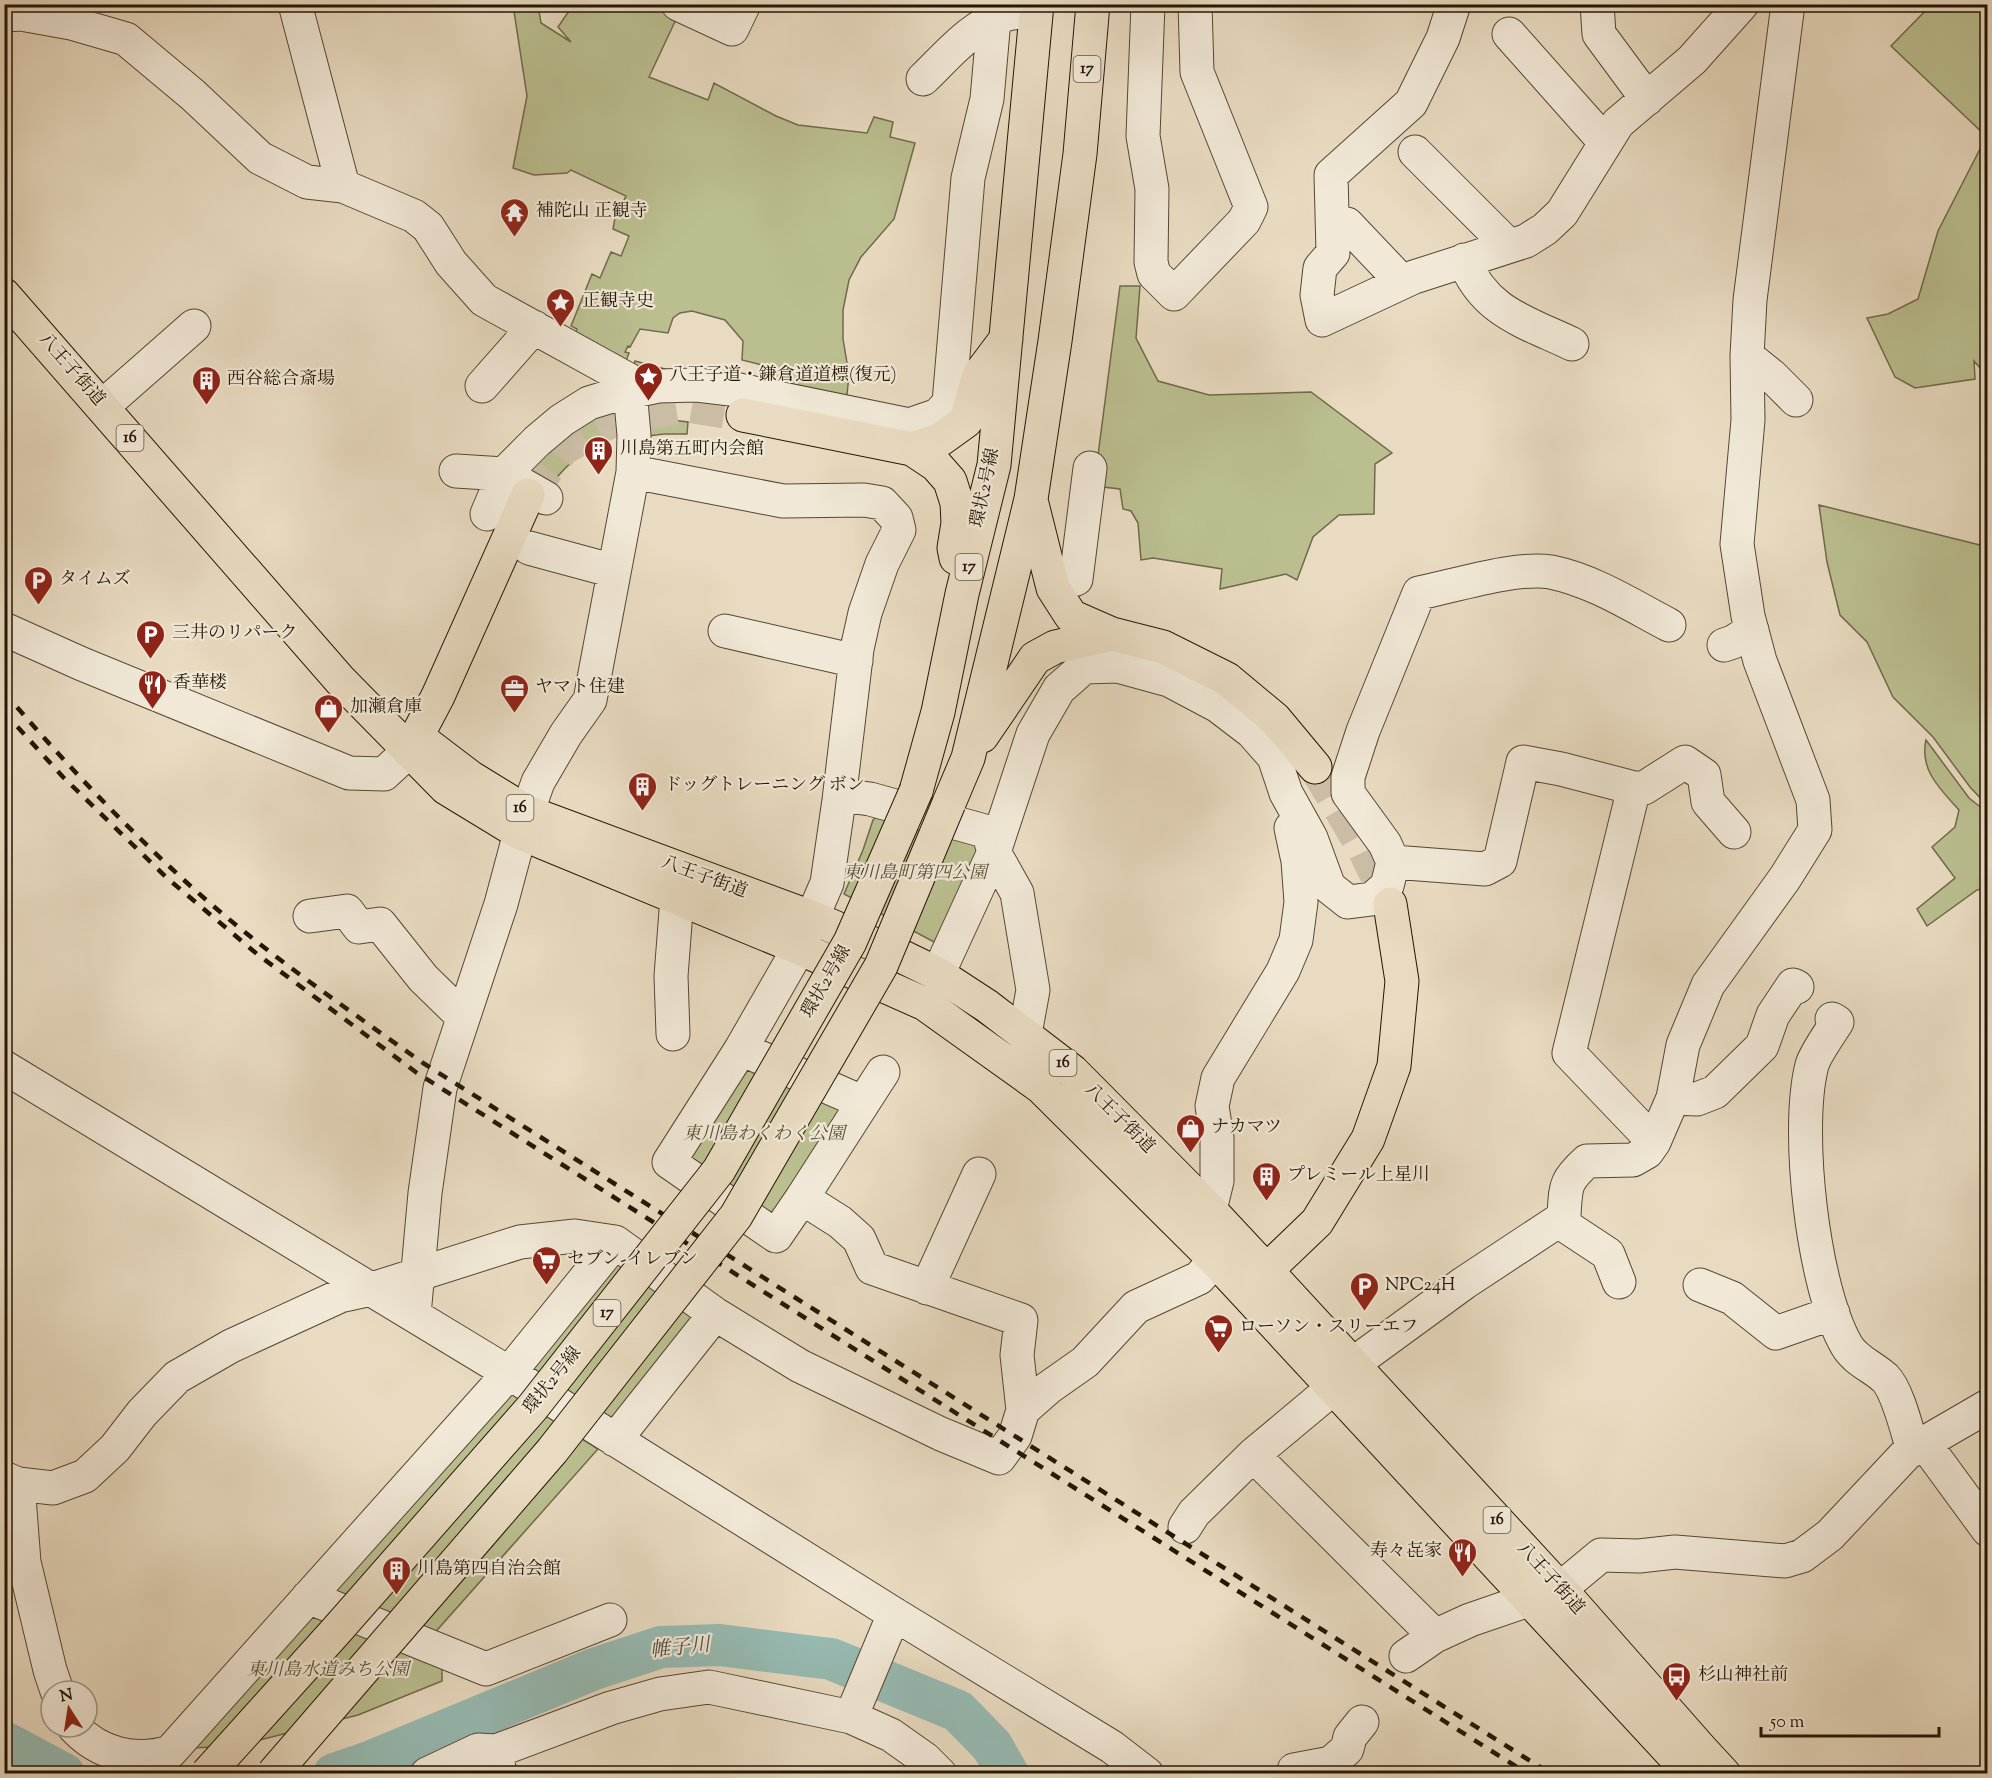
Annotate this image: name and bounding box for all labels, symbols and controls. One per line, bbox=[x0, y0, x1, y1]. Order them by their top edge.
road number: 17 bbox=[1074, 56, 1100, 82]
temple icon: 補陀山 正観寺 bbox=[499, 196, 531, 238]
place label: 補陀山 正観寺 bbox=[536, 199, 648, 225]
place icon: 正観寺史 bbox=[545, 286, 577, 328]
place label: 正観寺史 bbox=[582, 289, 654, 315]
street label: 八王子街道 bbox=[32, 328, 110, 412]
place icon: 八王子道・鎌倉道道標(復元) bbox=[632, 360, 664, 402]
place label: 八王子道・鎌倉道道標(復元) bbox=[669, 363, 897, 389]
building icon: 西谷総合斎場 bbox=[190, 364, 222, 406]
place label: 西谷総合斎場 bbox=[227, 367, 335, 393]
road number: 16 bbox=[116, 425, 144, 451]
building icon: 川島第五町内会館 bbox=[583, 434, 615, 476]
place label: 川島第五町内会館 bbox=[620, 437, 764, 463]
street label: 環状2号線 bbox=[965, 446, 1007, 530]
road number: 17 bbox=[956, 554, 982, 580]
parking icon: タイムズ bbox=[22, 564, 54, 606]
place label: タイムズ bbox=[59, 567, 131, 593]
parking icon: 三井のリパーク bbox=[135, 618, 167, 660]
place label: 三井のリパーク bbox=[172, 621, 297, 647]
restaurant icon: 香華楼 bbox=[136, 668, 168, 710]
place label: 香華楼 bbox=[173, 671, 227, 697]
office icon: ヤマト住建 bbox=[498, 672, 530, 714]
place label: ヤマト住建 bbox=[535, 675, 625, 701]
shop icon: 加瀬倉庫 bbox=[313, 692, 345, 734]
place label: 加瀬倉庫 bbox=[350, 695, 422, 721]
building icon: ドッグトレーニング ボン bbox=[627, 770, 659, 812]
place label: ドッグトレーニング ボン bbox=[664, 773, 865, 799]
road number: 16 bbox=[506, 795, 534, 821]
street label: 八王子街道 bbox=[657, 850, 751, 906]
park label: 東川島町第四公園 bbox=[843, 861, 990, 887]
street label: 環状2号線 bbox=[796, 941, 858, 1023]
road number: 16 bbox=[1050, 1050, 1076, 1076]
street label: 八王子街道 bbox=[1078, 1078, 1160, 1160]
shop icon: ナカマツ bbox=[1174, 1112, 1206, 1154]
place label: ナカマツ bbox=[1211, 1115, 1282, 1141]
park label: 東川島わくわく公園 bbox=[683, 1122, 848, 1148]
building icon: プレミール上星川 bbox=[1250, 1160, 1282, 1202]
place label: プレミール上星川 bbox=[1287, 1163, 1430, 1189]
supermarket icon: セブン-イレブン bbox=[530, 1244, 562, 1286]
place label: セブン-イレブン bbox=[567, 1247, 698, 1273]
parking icon: NPC24H bbox=[1348, 1270, 1380, 1312]
place label: NPC24H bbox=[1385, 1273, 1455, 1299]
road number: 17 bbox=[594, 1300, 620, 1326]
supermarket icon: ローソン・スリーエフ bbox=[1202, 1312, 1234, 1354]
place label: ローソン・スリーエフ bbox=[1239, 1315, 1418, 1341]
street label: 環状2号線 bbox=[518, 1342, 588, 1420]
road number: 16 bbox=[1484, 1507, 1510, 1533]
restaurant icon: 寿々㐂家 bbox=[1447, 1536, 1479, 1578]
street label: 八王子街道 bbox=[1510, 1537, 1590, 1621]
place label: 寿々㐂家 bbox=[1370, 1539, 1442, 1565]
building icon: 川島第四自治会館 bbox=[380, 1554, 412, 1596]
place label: 川島第四自治会館 bbox=[417, 1557, 561, 1583]
water label: 帷子川 bbox=[649, 1631, 713, 1667]
park label: 東川島水道みち公園 bbox=[247, 1658, 412, 1684]
bus stop icon: 杉山神社前 bbox=[1661, 1660, 1693, 1702]
place label: 杉山神社前 bbox=[1698, 1663, 1788, 1689]
north arrow bbox=[39, 1679, 99, 1739]
text: N bbox=[58, 1684, 75, 1709]
scale bar bbox=[1761, 1700, 1940, 1738]
text: 50 m bbox=[1769, 1710, 1805, 1736]

